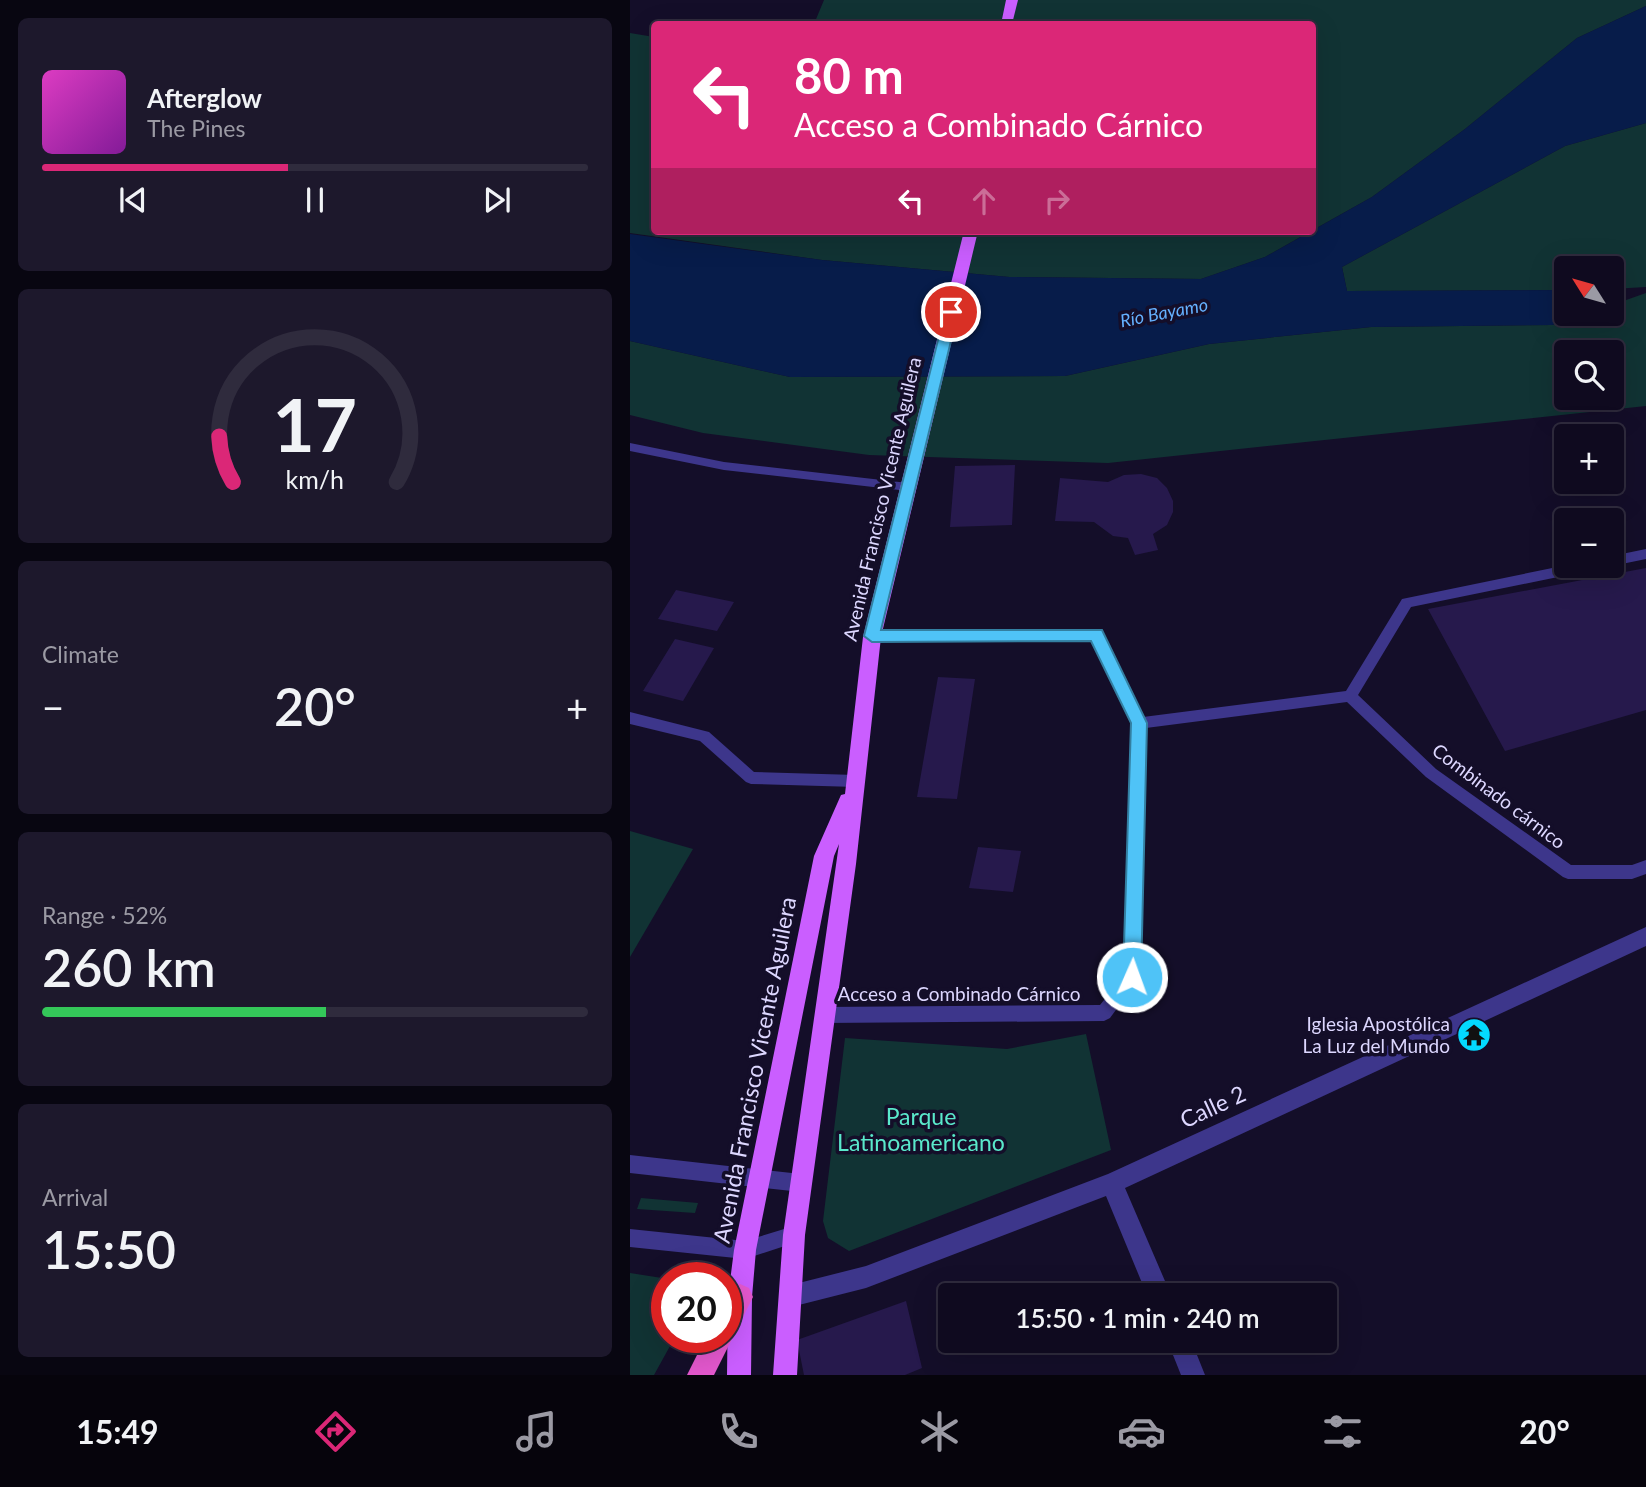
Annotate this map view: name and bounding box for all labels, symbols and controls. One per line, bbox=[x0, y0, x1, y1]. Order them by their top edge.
text: 80 m bbox=[794, 46, 904, 104]
icon: left bbox=[679, 49, 770, 140]
text: Afterglow bbox=[147, 82, 262, 114]
text: Acceso a Combinado Cárnico bbox=[794, 105, 1203, 144]
text: The Pines bbox=[147, 114, 245, 142]
icon: previous bbox=[114, 181, 152, 219]
icon: pause bbox=[296, 181, 334, 219]
icon: next bbox=[478, 181, 516, 219]
icon: left bbox=[892, 182, 930, 220]
icon: ahead bbox=[965, 182, 1003, 220]
icon: right bbox=[1038, 182, 1076, 220]
north arrow bbox=[1554, 256, 1624, 326]
map controls bbox=[1554, 256, 1624, 578]
pin bbox=[921, 282, 981, 342]
icon: arrive bbox=[932, 293, 970, 331]
water label: Río Bayamo bbox=[1118, 293, 1210, 331]
button: search bbox=[1554, 340, 1624, 410]
street label: Avenida Francisco Vicente Aguilera bbox=[838, 355, 925, 643]
text: 17 bbox=[273, 381, 357, 469]
button: + bbox=[1554, 424, 1624, 494]
text: km/h bbox=[286, 464, 344, 494]
button: − bbox=[1554, 508, 1624, 578]
text: Climate bbox=[42, 640, 119, 668]
text: 20° bbox=[274, 675, 356, 737]
text: − bbox=[42, 684, 64, 730]
text: + bbox=[566, 684, 588, 730]
street label: Combinado cárnico bbox=[1428, 738, 1570, 853]
street label: Avenida Francisco Vicente Aguilera bbox=[707, 894, 801, 1245]
text: Range · 52% bbox=[42, 901, 167, 929]
text: 260 km bbox=[42, 936, 216, 998]
position arrow bbox=[1095, 940, 1169, 1014]
street label: Acceso a Combinado Cárnico bbox=[838, 982, 1080, 1005]
place label: Iglesia Apostólica La Luz del Mundo bbox=[1303, 1012, 1450, 1057]
temple icon: Iglesia Apostólica La Luz del Mundo bbox=[1455, 1016, 1493, 1054]
street label: Calle 2 bbox=[1175, 1079, 1250, 1133]
park label: Parque Latinoamericano bbox=[837, 1102, 1005, 1156]
text: Arrival bbox=[42, 1183, 108, 1211]
text: 15:50 bbox=[42, 1218, 176, 1280]
speed limit sign: 20 bbox=[651, 1262, 742, 1353]
text: 15:50 · 1 min · 240 m bbox=[1015, 1302, 1260, 1334]
icon: directions bbox=[311, 1407, 360, 1456]
icon: music bbox=[512, 1407, 561, 1456]
icon: phone bbox=[714, 1407, 763, 1456]
icon: climate bbox=[915, 1407, 964, 1456]
icon: car bbox=[1117, 1407, 1166, 1456]
icon: filters bbox=[1318, 1407, 1367, 1456]
text: 15:49 bbox=[76, 1412, 159, 1451]
text: 20° bbox=[1519, 1412, 1570, 1451]

